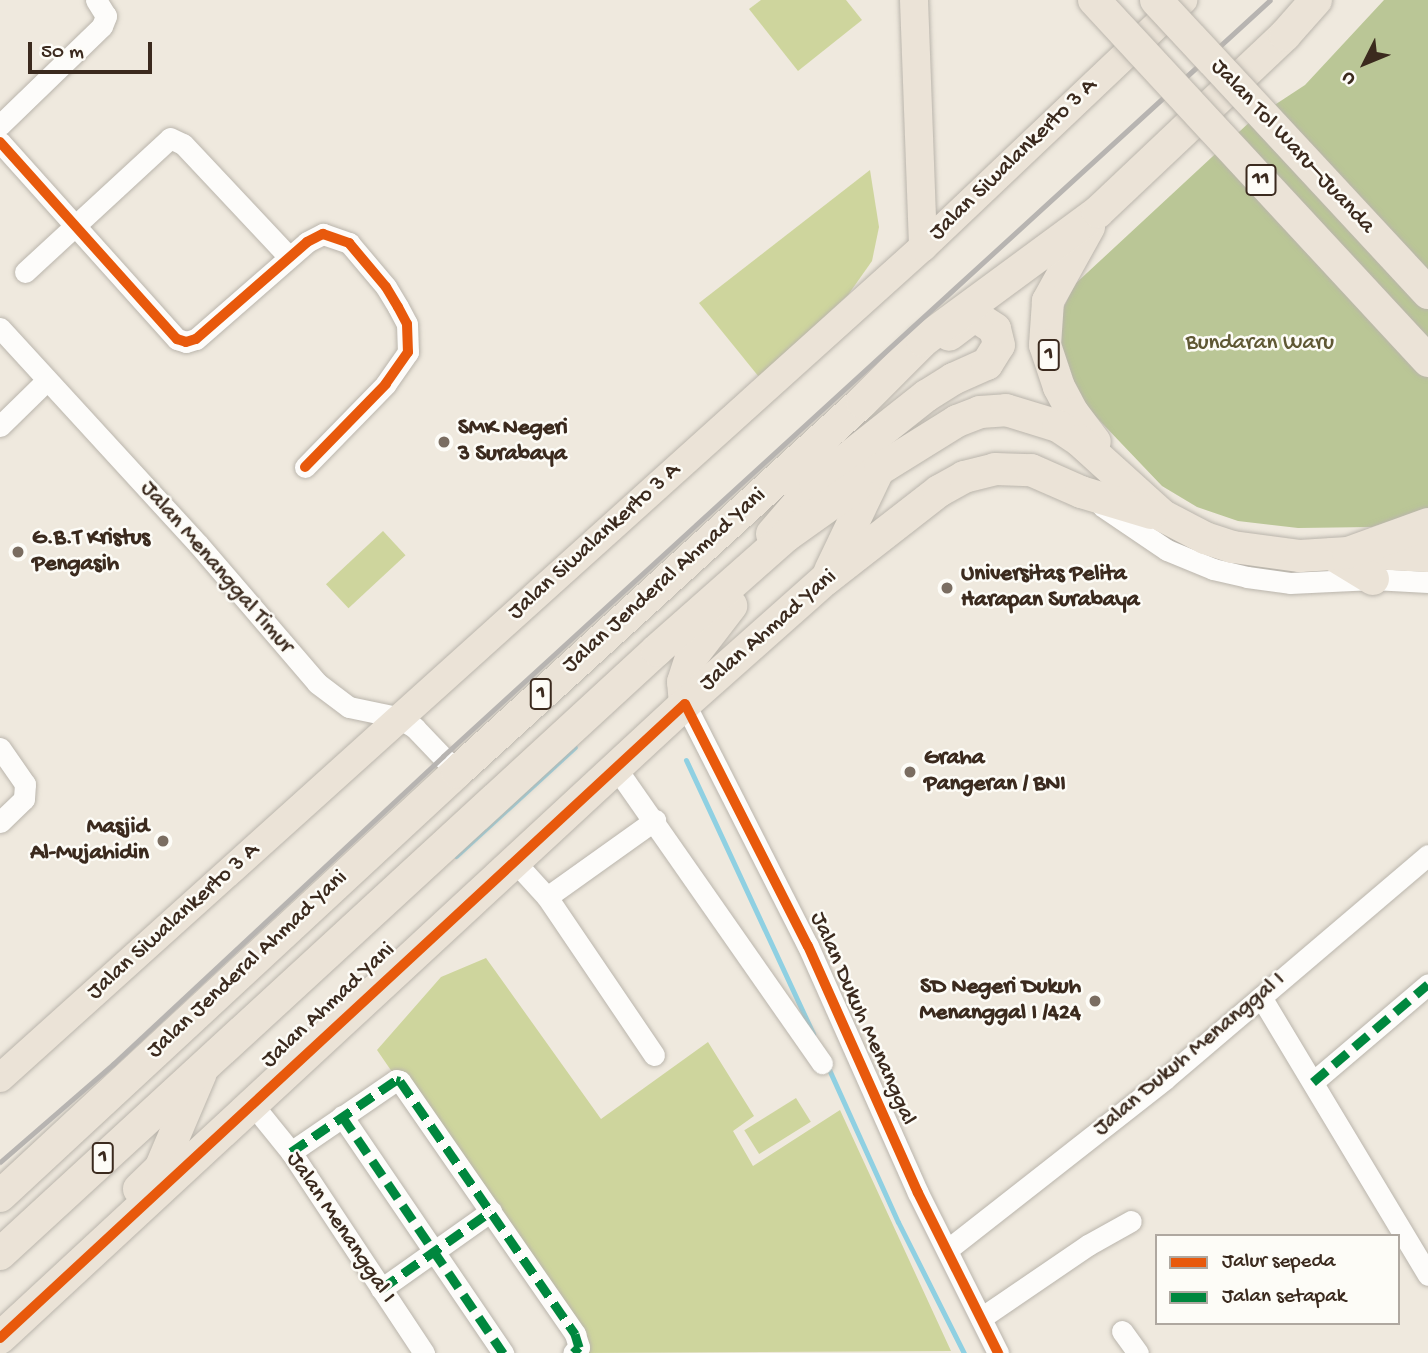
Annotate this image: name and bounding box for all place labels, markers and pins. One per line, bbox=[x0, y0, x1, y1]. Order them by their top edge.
place label: SMK Negeri 3 Surabaya bbox=[458, 415, 568, 469]
marker: SMK Negeri 3 Surabaya bbox=[436, 434, 452, 450]
place label: G.B.T Kristus Pengasih bbox=[32, 525, 150, 579]
marker: G.B.T Kristus Pengasih bbox=[10, 544, 26, 560]
place label: Universitas Pelita Harapan Surabaya bbox=[961, 561, 1140, 615]
marker: Universitas Pelita Harapan Surabaya bbox=[939, 580, 955, 596]
place label: Graha Pangeran / BNI bbox=[924, 745, 1066, 799]
marker: Graha Pangeran / BNI bbox=[902, 764, 918, 780]
place label: Masjid Al-Mujahidin bbox=[30, 814, 149, 868]
marker: Masjid Al-Mujahidin bbox=[155, 833, 171, 849]
place label: SD Negeri Dukuh Menanggal I /424 bbox=[920, 974, 1081, 1028]
marker: SD Negeri Dukuh Menanggal I /424 bbox=[1087, 993, 1103, 1009]

